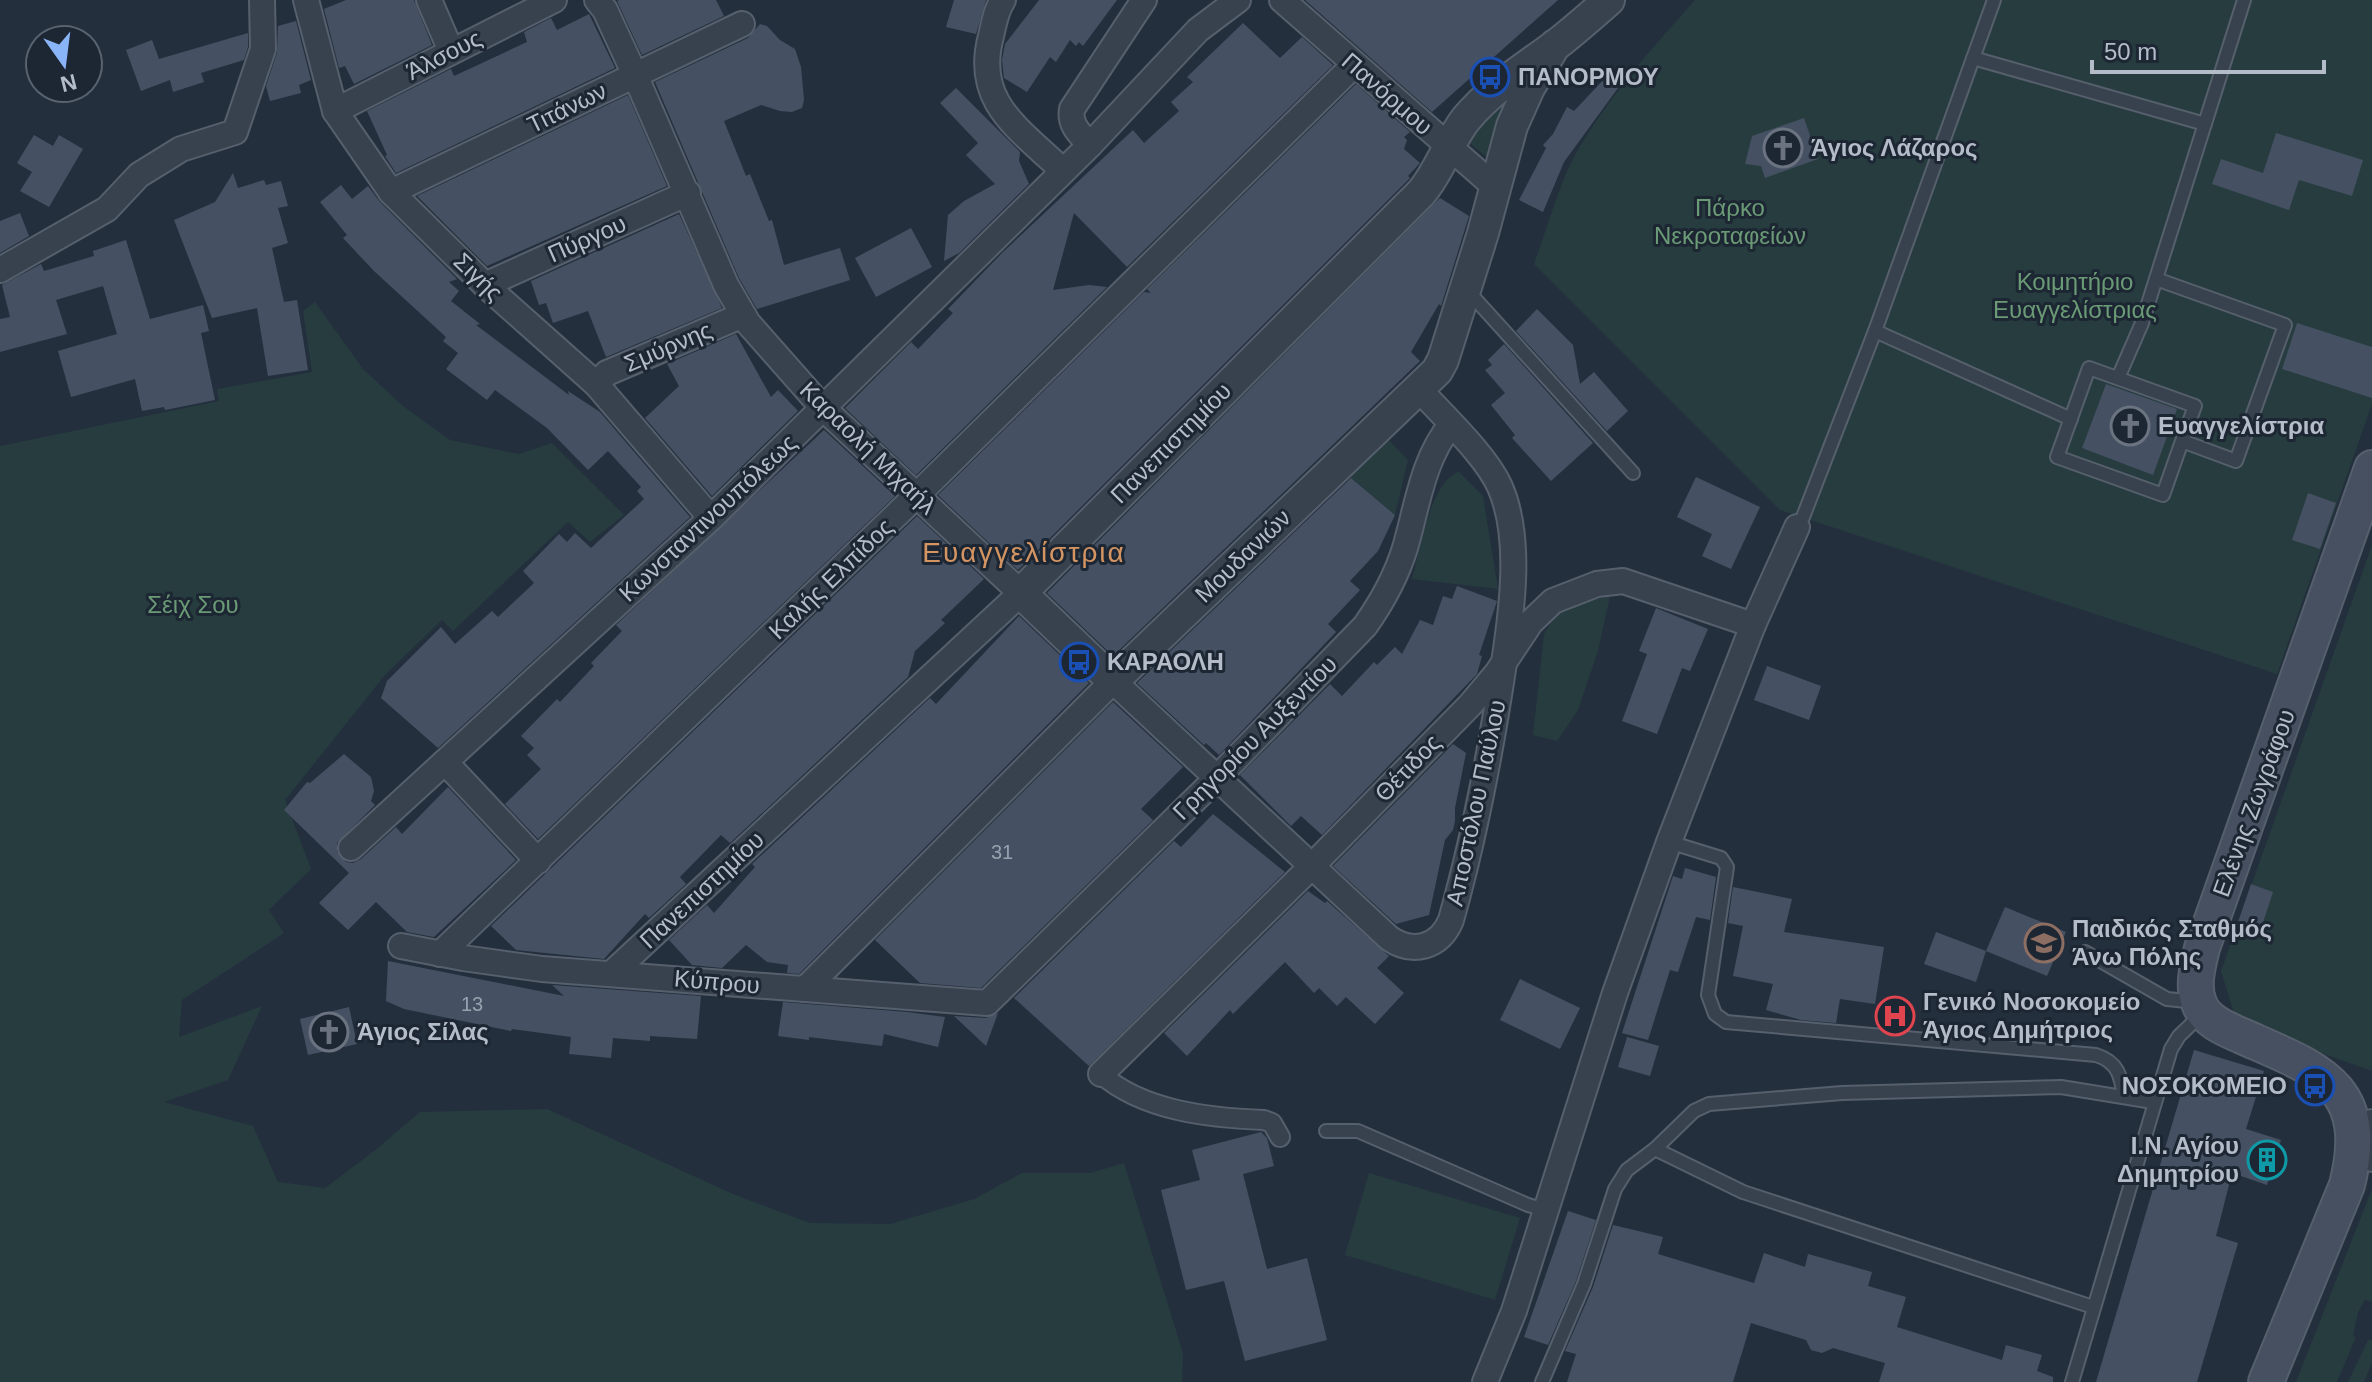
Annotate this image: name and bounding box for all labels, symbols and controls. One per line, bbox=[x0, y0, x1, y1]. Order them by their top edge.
north arrow bbox=[24, 24, 104, 104]
street label: Άλσους bbox=[402, 24, 486, 85]
scale bar bbox=[2092, 24, 2324, 74]
text: 50 m bbox=[2104, 38, 2157, 65]
street label: Πανόρμου bbox=[1337, 47, 1438, 140]
bus stop icon: ΠΑΝΟΡΜΟΥ bbox=[1469, 56, 1511, 98]
place label: ΠΑΝΟΡΜΟΥ bbox=[1518, 63, 1659, 90]
text: N bbox=[58, 69, 79, 97]
street label: Τιτάνων bbox=[523, 77, 611, 138]
church icon: Άγιος Λάζαρος bbox=[1762, 127, 1804, 169]
place label: Άγιος Λάζαρος bbox=[1811, 134, 1978, 161]
park label: Πάρκο Νεκροταφείων bbox=[1654, 194, 1806, 249]
street label: Πύργου bbox=[544, 209, 630, 268]
street label: Σιγής bbox=[448, 247, 508, 306]
park label: Κοιμητήριο Ευαγγελίστριας bbox=[1993, 268, 2157, 323]
street label: Σμύρνης bbox=[620, 316, 716, 377]
street label: Καραολή Μιχαήλ bbox=[795, 376, 942, 519]
street label: Πανεπιστημίου bbox=[1105, 377, 1236, 508]
church icon: Ευαγγελίστρια bbox=[2109, 405, 2151, 447]
place label: Ευαγγελίστρια bbox=[2158, 412, 2324, 439]
street label: Κωνσταντινουπόλεως bbox=[614, 429, 802, 607]
street label: Μουδανιών bbox=[1189, 504, 1296, 608]
street label: Καλής Ελπίδος bbox=[763, 513, 898, 644]
district label: Ευαγγελίστρια bbox=[922, 537, 1126, 568]
park label: Σέιχ Σου bbox=[147, 591, 239, 618]
bus stop icon: ΚΑΡΑΟΛΗ bbox=[1058, 641, 1100, 683]
place label: ΚΑΡΑΟΛΗ bbox=[1107, 648, 1224, 675]
street label: Γρηγορίου Αυξεντίου bbox=[1167, 650, 1342, 825]
street label: Αποστόλου Παύλου bbox=[1440, 697, 1511, 908]
street label: Ελένης Ζωγράφου bbox=[2207, 706, 2300, 900]
street label: Θέτιδος bbox=[1369, 729, 1446, 807]
street label: Πανεπιστημίου bbox=[634, 826, 769, 954]
house number: 31 bbox=[991, 841, 1013, 863]
place label: Παιδικός Σταθμός Άνω Πόλης bbox=[2072, 915, 2272, 970]
school or university icon: Παιδικός Σταθμός Άνω Πόλης bbox=[2023, 922, 2065, 964]
street label: Κύπρου bbox=[673, 964, 761, 999]
place label: Γενικό Νοσοκομείο Άγιος Δημήτριος bbox=[1923, 988, 2140, 1043]
house number: 13 bbox=[461, 993, 483, 1015]
hospital icon: Γενικό Νοσοκομείο Άγιος Δημήτριος bbox=[1874, 995, 1916, 1037]
church icon: Άγιος Σίλας bbox=[308, 1011, 350, 1053]
place label: Άγιος Σίλας bbox=[357, 1018, 489, 1045]
bus stop icon: ΝΟΣΟΚΟΜΕΙΟ bbox=[2294, 1065, 2336, 1107]
place label: ΝΟΣΟΚΟΜΕΙΟ bbox=[2122, 1072, 2287, 1099]
place label: Ι.Ν. Αγίου Δημητρίου bbox=[2117, 1132, 2239, 1187]
building icon: Ι.Ν. Αγίου Δημητρίου bbox=[2246, 1139, 2288, 1181]

